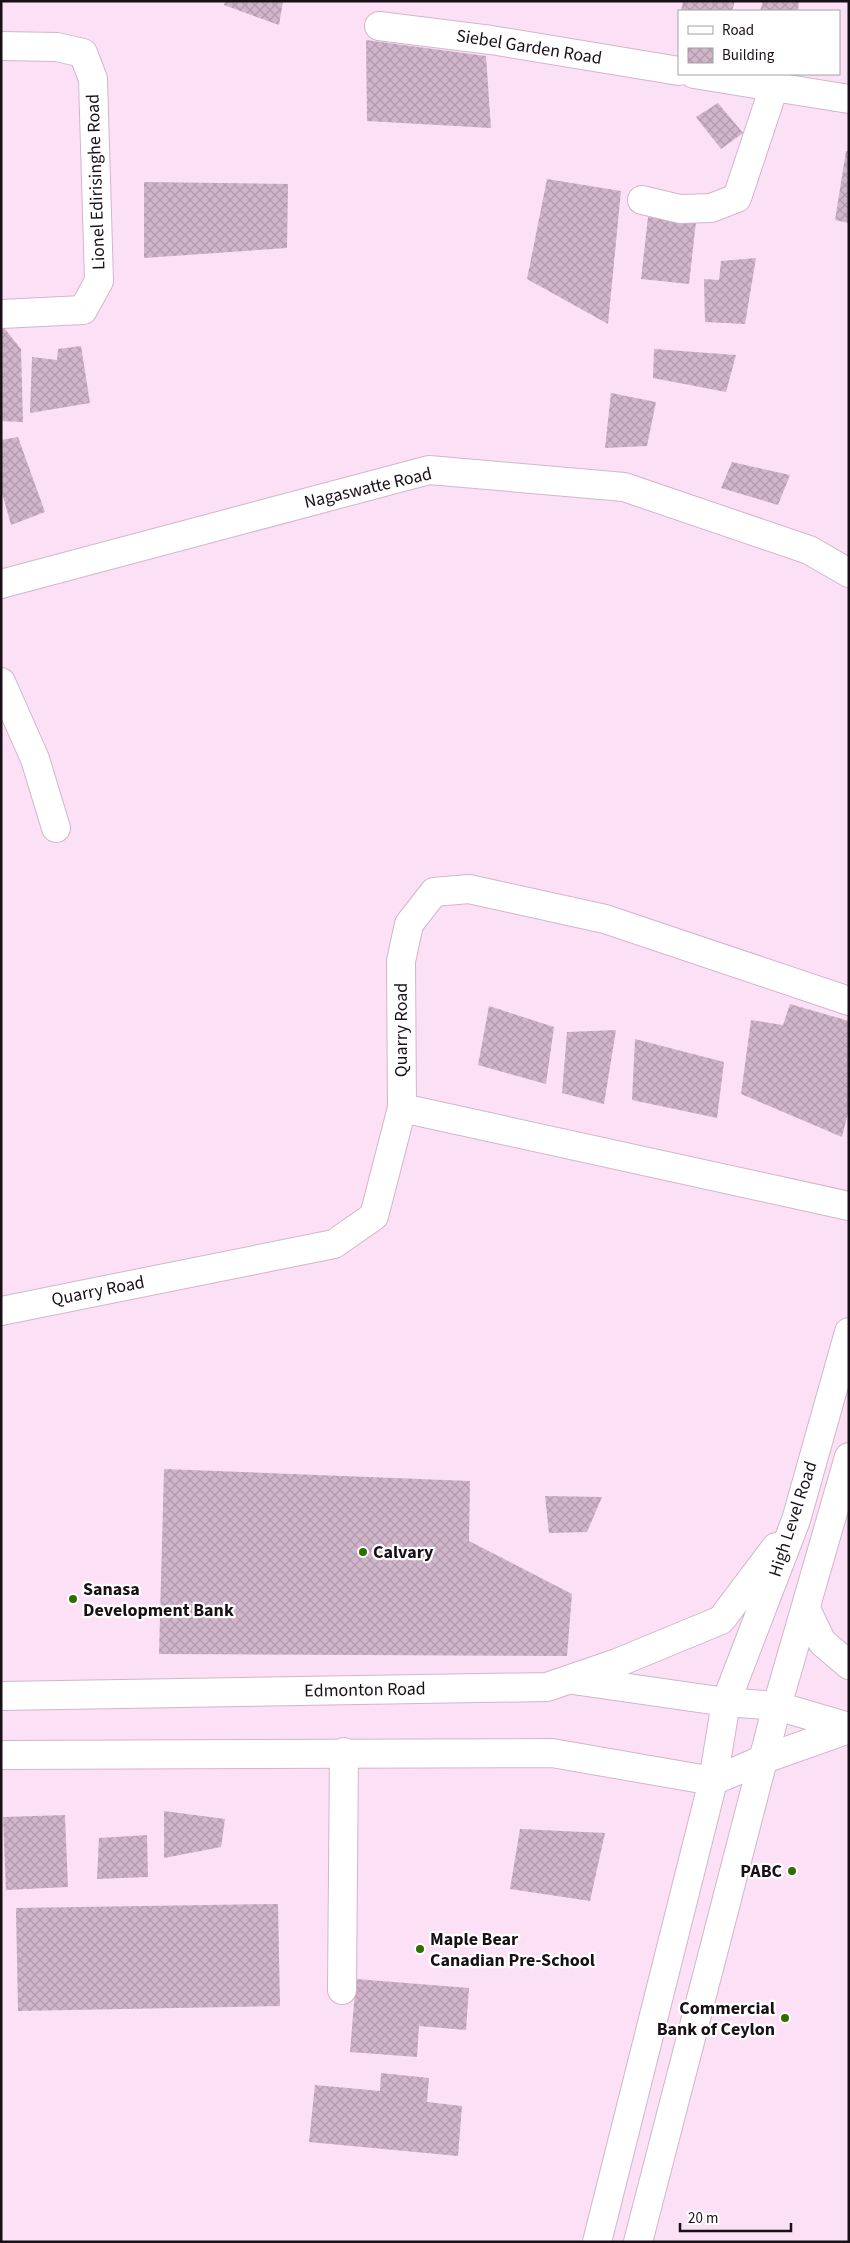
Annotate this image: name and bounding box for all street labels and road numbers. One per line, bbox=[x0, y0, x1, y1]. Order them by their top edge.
street label: Siebel Garden Road bbox=[454, 23, 604, 71]
street label: Lionel Edirisinghe Road bbox=[80, 94, 112, 270]
street label: Nagaswatte Road bbox=[302, 461, 434, 515]
street label: Quarry Road bbox=[389, 983, 414, 1077]
street label: Quarry Road bbox=[49, 1270, 147, 1312]
street label: High Level Road bbox=[763, 1458, 823, 1580]
street label: Edmonton Road bbox=[304, 1676, 426, 1704]

